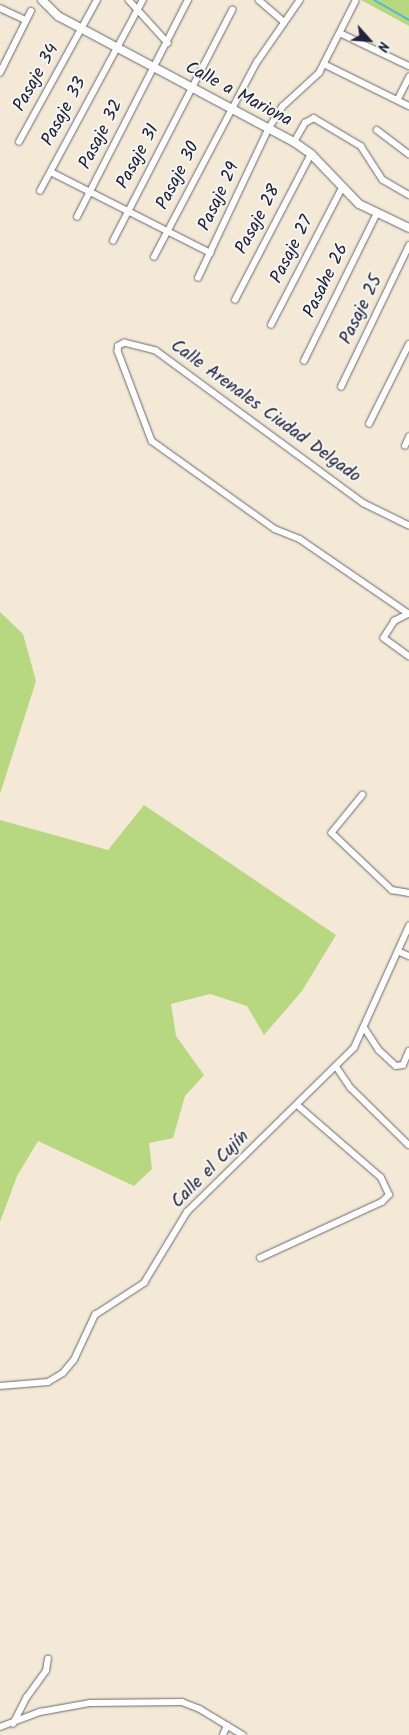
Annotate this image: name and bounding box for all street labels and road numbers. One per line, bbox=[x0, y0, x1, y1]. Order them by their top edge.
street label: Pasaje 34 bbox=[10, 40, 64, 116]
street label: Calle a Mariona bbox=[181, 58, 295, 132]
street label: Pasaje 33 bbox=[38, 74, 92, 150]
street label: Pasaje 32 bbox=[75, 97, 129, 173]
street label: Pasaje 31 bbox=[113, 121, 165, 193]
street label: Pasaje 30 bbox=[153, 138, 205, 214]
street label: Pasaje 29 bbox=[195, 159, 245, 235]
street label: Pasaje 28 bbox=[232, 182, 286, 258]
street label: Pasaje 27 bbox=[267, 213, 319, 287]
street label: Pasahe 26 bbox=[300, 240, 354, 322]
street label: Pasaje 25 bbox=[336, 272, 388, 348]
street label: Calle Arenales Ciudad Delgado bbox=[166, 336, 364, 488]
street label: Calle el Cujín bbox=[168, 1127, 254, 1213]

